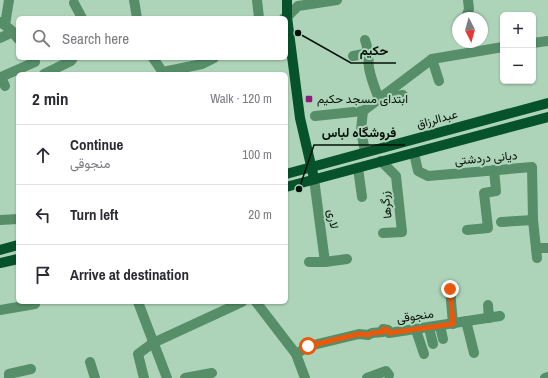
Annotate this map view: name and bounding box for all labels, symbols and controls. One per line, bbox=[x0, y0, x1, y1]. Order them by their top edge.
north arrow bbox=[452, 12, 488, 48]
map controls bbox=[500, 12, 536, 84]
button: + bbox=[500, 12, 536, 48]
search box bbox=[16, 16, 288, 60]
icon: search bbox=[30, 27, 52, 49]
text: Search here bbox=[62, 28, 129, 49]
callout: حکیم bbox=[351, 38, 396, 63]
text: حکیم bbox=[360, 42, 388, 59]
button: − bbox=[500, 48, 536, 84]
text: 2 min bbox=[32, 87, 68, 110]
text: Walk · 120 m bbox=[210, 90, 272, 107]
place label: ابتدای مسجد حکیم bbox=[317, 91, 408, 107]
marker: ابتدای مسجد حکیم bbox=[304, 94, 314, 104]
street label: عبدالرزاق bbox=[415, 106, 459, 132]
callout: فروشگاه لباس bbox=[314, 120, 405, 145]
text: فروشگاه لباس bbox=[322, 124, 396, 141]
text: Continue bbox=[70, 134, 123, 155]
icon: ahead bbox=[32, 144, 54, 166]
text: 100 m bbox=[242, 146, 272, 163]
street label: دیانی دردشتی bbox=[454, 147, 518, 169]
text: منجوقی bbox=[70, 155, 110, 172]
street label: زرگرها bbox=[376, 190, 396, 220]
icon: left bbox=[32, 204, 54, 226]
text: Turn left bbox=[70, 204, 118, 225]
text: 20 m bbox=[248, 206, 272, 223]
street label: لاری bbox=[324, 208, 342, 230]
icon: arrive bbox=[32, 264, 54, 286]
text: Arrive at destination bbox=[70, 264, 189, 285]
route end bbox=[441, 280, 459, 298]
street label: منجوقی bbox=[395, 305, 435, 327]
route start bbox=[299, 337, 317, 355]

